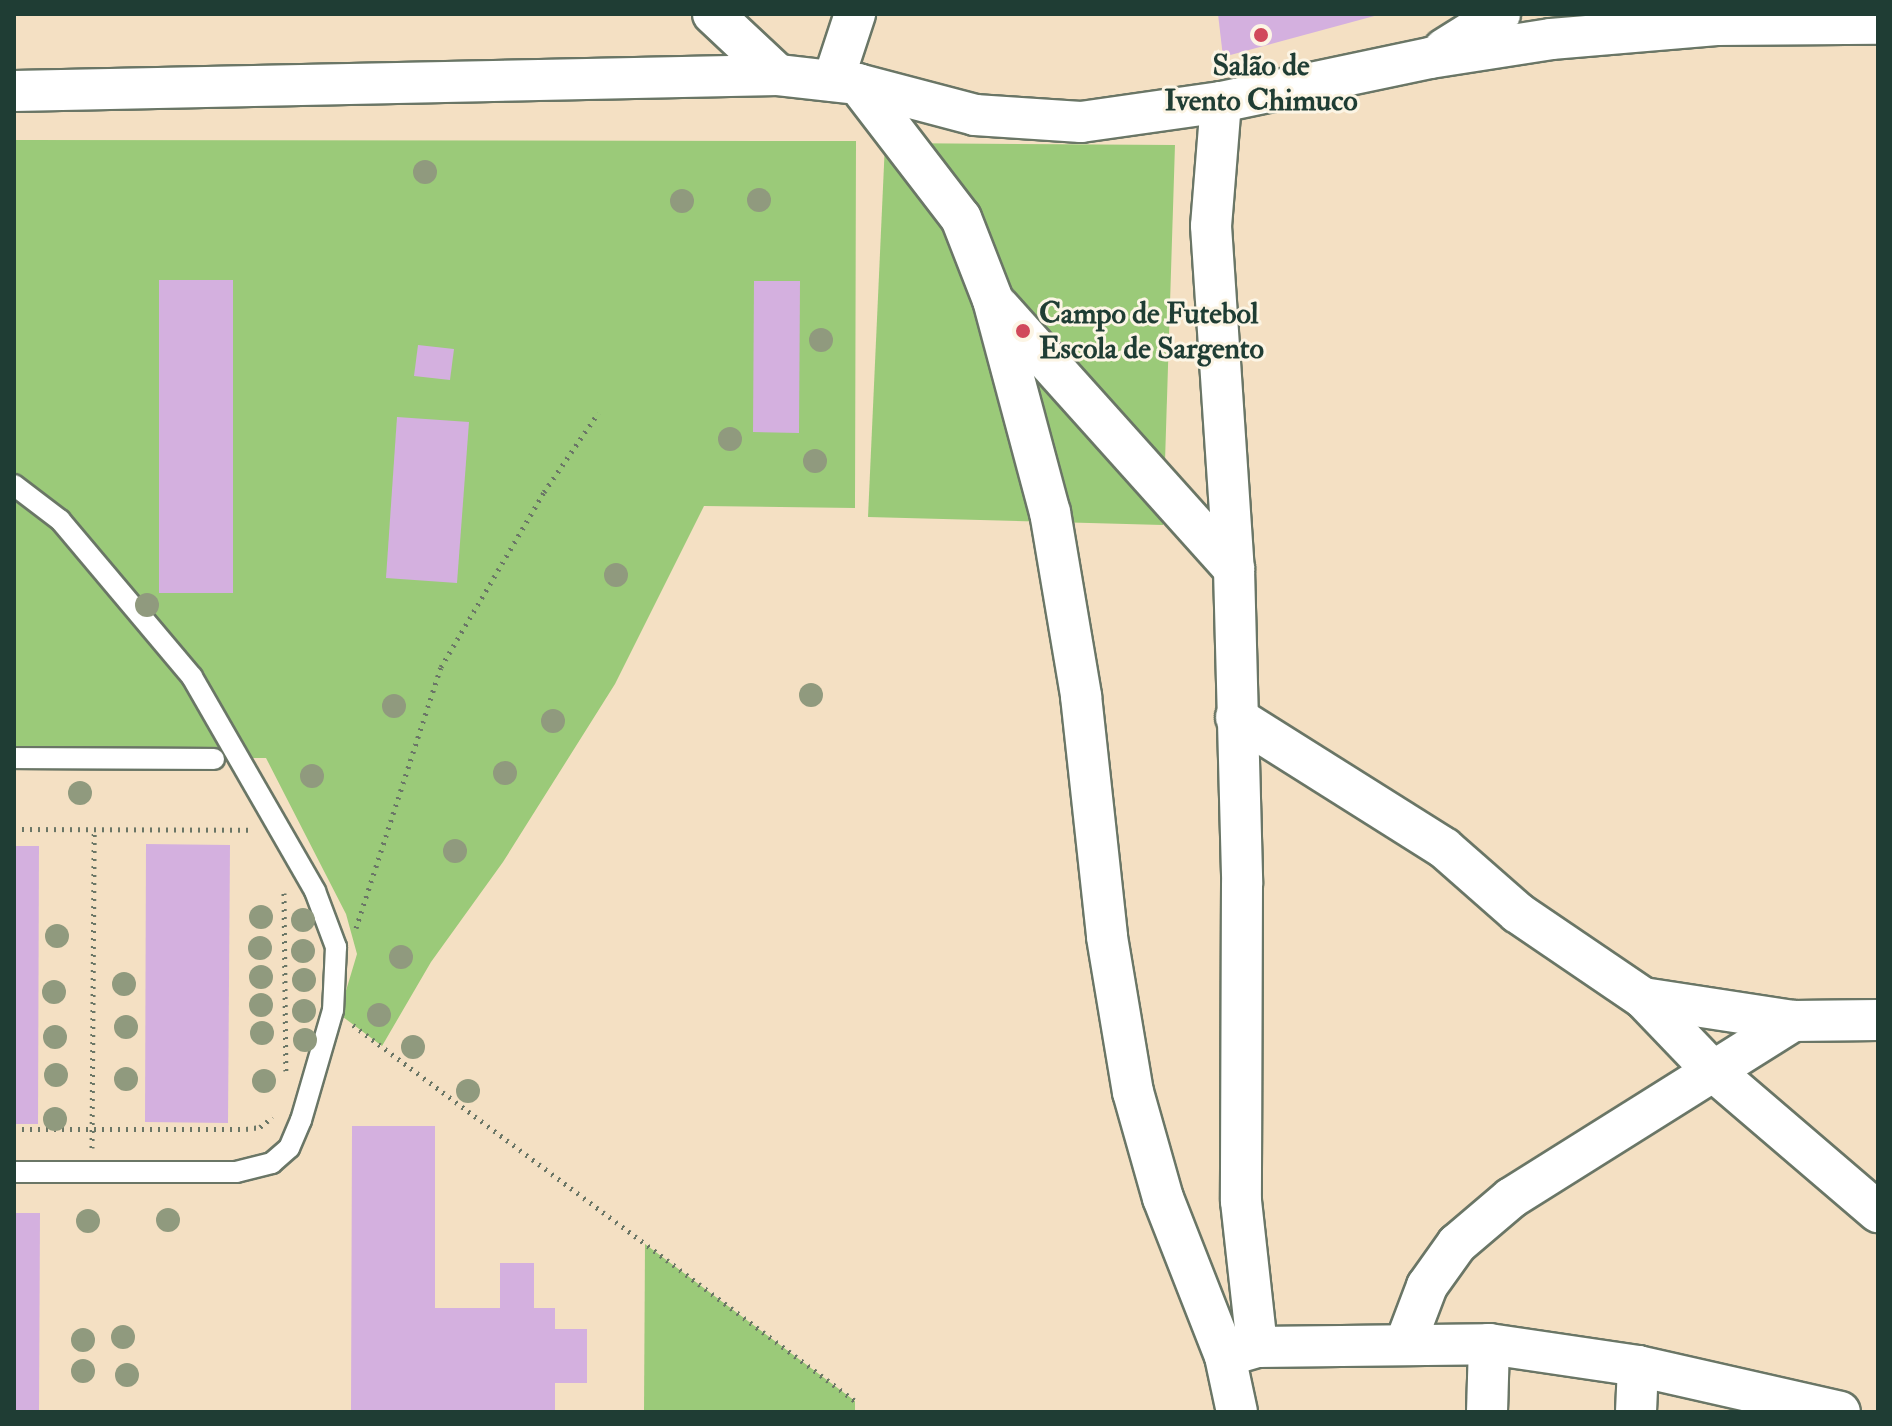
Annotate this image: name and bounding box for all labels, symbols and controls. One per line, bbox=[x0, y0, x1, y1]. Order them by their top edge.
marker: Salão de Ivento Chimuco bbox=[1252, 26, 1270, 44]
place label: Salão de Ivento Chimuco bbox=[1164, 48, 1358, 118]
place label: Campo de Futebol Escola de Sargento bbox=[1039, 296, 1264, 366]
marker: Campo de Futebol Escola de Sargento bbox=[1014, 322, 1032, 340]

